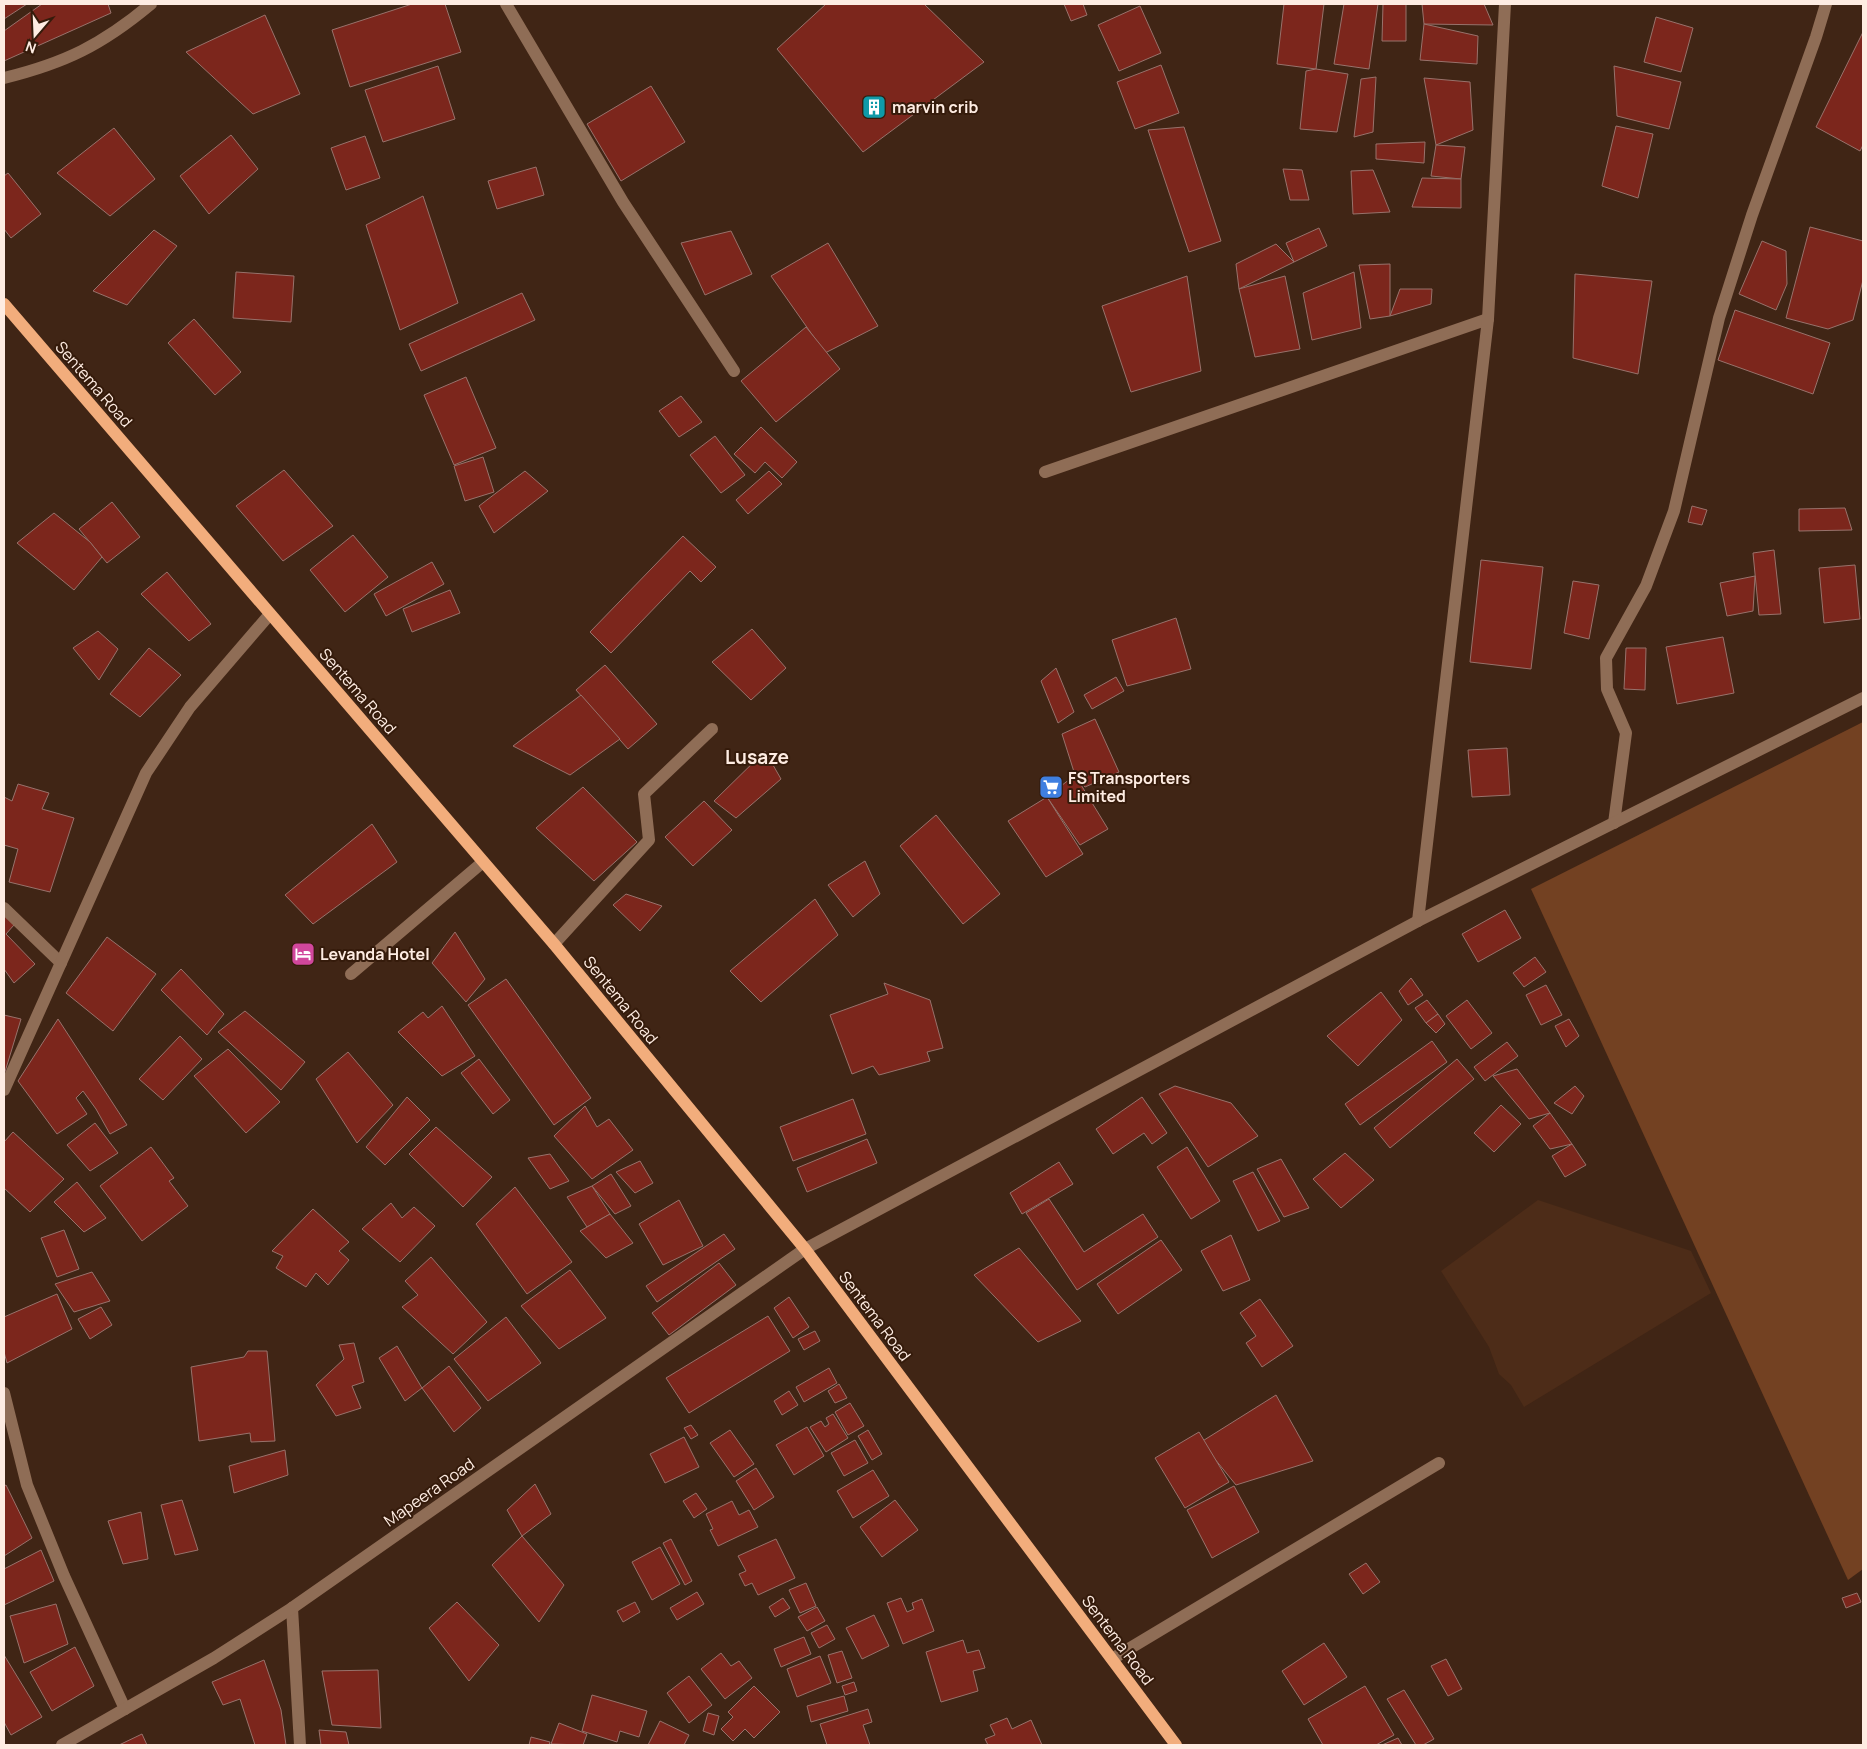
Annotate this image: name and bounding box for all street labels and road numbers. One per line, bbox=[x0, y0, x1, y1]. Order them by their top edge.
street label: Sentema Road bbox=[51, 336, 137, 432]
street label: Sentema Road bbox=[315, 643, 401, 739]
street label: Sentema Road bbox=[579, 951, 663, 1049]
street label: Sentema Road bbox=[834, 1267, 916, 1365]
street label: Mapeera Road bbox=[379, 1453, 479, 1531]
street label: Sentema Road bbox=[1077, 1591, 1159, 1689]

